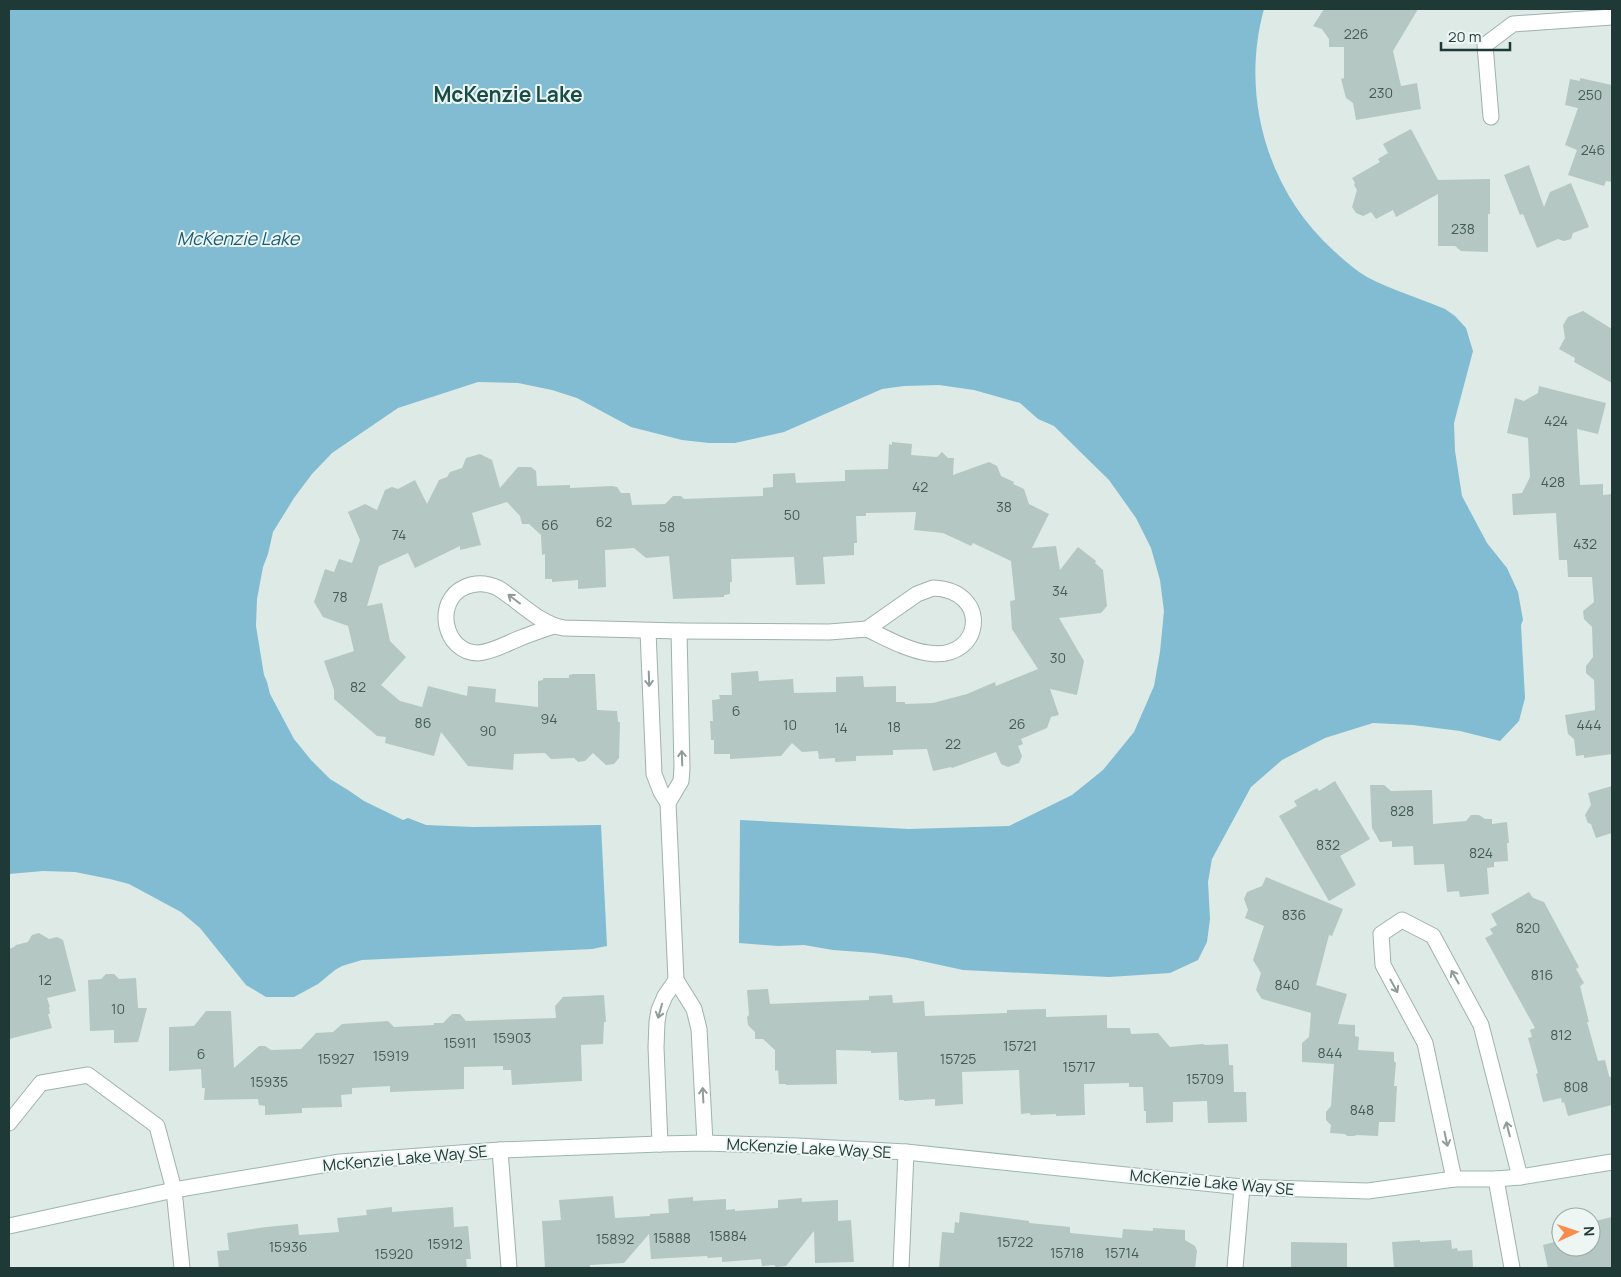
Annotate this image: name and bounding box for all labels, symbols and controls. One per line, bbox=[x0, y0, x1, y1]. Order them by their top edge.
scale bar bbox=[1441, 20, 1510, 52]
house number: 226 bbox=[1344, 24, 1368, 43]
text: 20 m bbox=[1448, 26, 1481, 47]
district label: McKenzie Lake bbox=[433, 80, 583, 108]
house number: 230 bbox=[1369, 83, 1393, 102]
house number: 250 bbox=[1578, 85, 1602, 104]
house number: 246 bbox=[1581, 140, 1605, 159]
house number: 238 bbox=[1451, 219, 1475, 238]
water label: McKenzie Lake bbox=[177, 226, 301, 250]
house number: 424 bbox=[1544, 411, 1568, 430]
house number: 428 bbox=[1541, 472, 1565, 491]
house number: 42 bbox=[912, 477, 928, 496]
house number: 38 bbox=[996, 497, 1012, 516]
house number: 50 bbox=[784, 505, 800, 524]
house number: 62 bbox=[596, 512, 612, 531]
house number: 66 bbox=[541, 515, 559, 534]
house number: 58 bbox=[659, 517, 675, 536]
house number: 74 bbox=[392, 525, 406, 544]
house number: 432 bbox=[1573, 534, 1597, 553]
house number: 34 bbox=[1052, 581, 1068, 600]
house number: 78 bbox=[332, 587, 348, 606]
one-way arrow bbox=[507, 594, 521, 604]
house number: 30 bbox=[1050, 648, 1066, 667]
one-way arrow bbox=[645, 671, 654, 687]
house number: 82 bbox=[350, 677, 366, 696]
house number: 6 bbox=[732, 701, 740, 720]
house number: 94 bbox=[541, 709, 557, 728]
house number: 86 bbox=[415, 713, 431, 732]
house number: 26 bbox=[1009, 714, 1025, 733]
house number: 10 bbox=[783, 715, 797, 734]
house number: 444 bbox=[1576, 715, 1602, 734]
house number: 18 bbox=[887, 717, 901, 736]
house number: 14 bbox=[834, 718, 848, 737]
house number: 90 bbox=[479, 721, 497, 740]
house number: 22 bbox=[945, 734, 961, 753]
one-way arrow bbox=[677, 750, 687, 766]
house number: 828 bbox=[1390, 801, 1414, 820]
house number: 832 bbox=[1316, 835, 1340, 854]
house number: 824 bbox=[1469, 843, 1493, 862]
house number: 836 bbox=[1282, 905, 1306, 924]
house number: 820 bbox=[1516, 918, 1540, 937]
house number: 816 bbox=[1531, 965, 1553, 984]
house number: 12 bbox=[38, 970, 52, 989]
one-way arrow bbox=[1450, 970, 1459, 985]
house number: 840 bbox=[1275, 975, 1299, 994]
one-way arrow bbox=[1389, 979, 1399, 994]
house number: 10 bbox=[111, 999, 125, 1018]
one-way arrow bbox=[654, 1003, 664, 1019]
house number: 812 bbox=[1550, 1025, 1572, 1044]
house number: 15903 bbox=[493, 1028, 531, 1047]
house number: 15911 bbox=[443, 1033, 477, 1052]
house number: 15721 bbox=[1003, 1036, 1037, 1055]
house number: 844 bbox=[1318, 1043, 1342, 1062]
house number: 6 bbox=[197, 1044, 205, 1063]
house number: 15919 bbox=[373, 1046, 409, 1065]
house number: 15927 bbox=[317, 1049, 355, 1068]
house number: 15725 bbox=[940, 1049, 976, 1068]
house number: 15717 bbox=[1062, 1057, 1096, 1076]
house number: 15709 bbox=[1186, 1069, 1224, 1088]
house number: 15935 bbox=[250, 1072, 288, 1091]
house number: 808 bbox=[1564, 1077, 1588, 1096]
one-way arrow bbox=[698, 1087, 708, 1103]
house number: 848 bbox=[1350, 1100, 1374, 1119]
one-way arrow bbox=[1503, 1122, 1512, 1138]
one-way arrow bbox=[1442, 1130, 1451, 1146]
street label: McKenzie Lake Way SE bbox=[726, 1133, 892, 1163]
street label: McKenzie Lake Way SE bbox=[322, 1140, 488, 1176]
street label: McKenzie Lake Way SE bbox=[1129, 1164, 1295, 1200]
north arrow bbox=[1551, 1207, 1601, 1257]
house number: 15884 bbox=[709, 1226, 747, 1245]
text: N bbox=[1580, 1226, 1599, 1237]
house number: 15888 bbox=[653, 1228, 691, 1247]
house number: 15892 bbox=[596, 1229, 634, 1248]
house number: 15722 bbox=[997, 1232, 1033, 1251]
house number: 15912 bbox=[427, 1234, 463, 1253]
house number: 15936 bbox=[269, 1237, 307, 1256]
house number: 15718 bbox=[1050, 1243, 1084, 1262]
house number: 15714 bbox=[1105, 1243, 1139, 1262]
house number: 15920 bbox=[375, 1244, 413, 1263]

